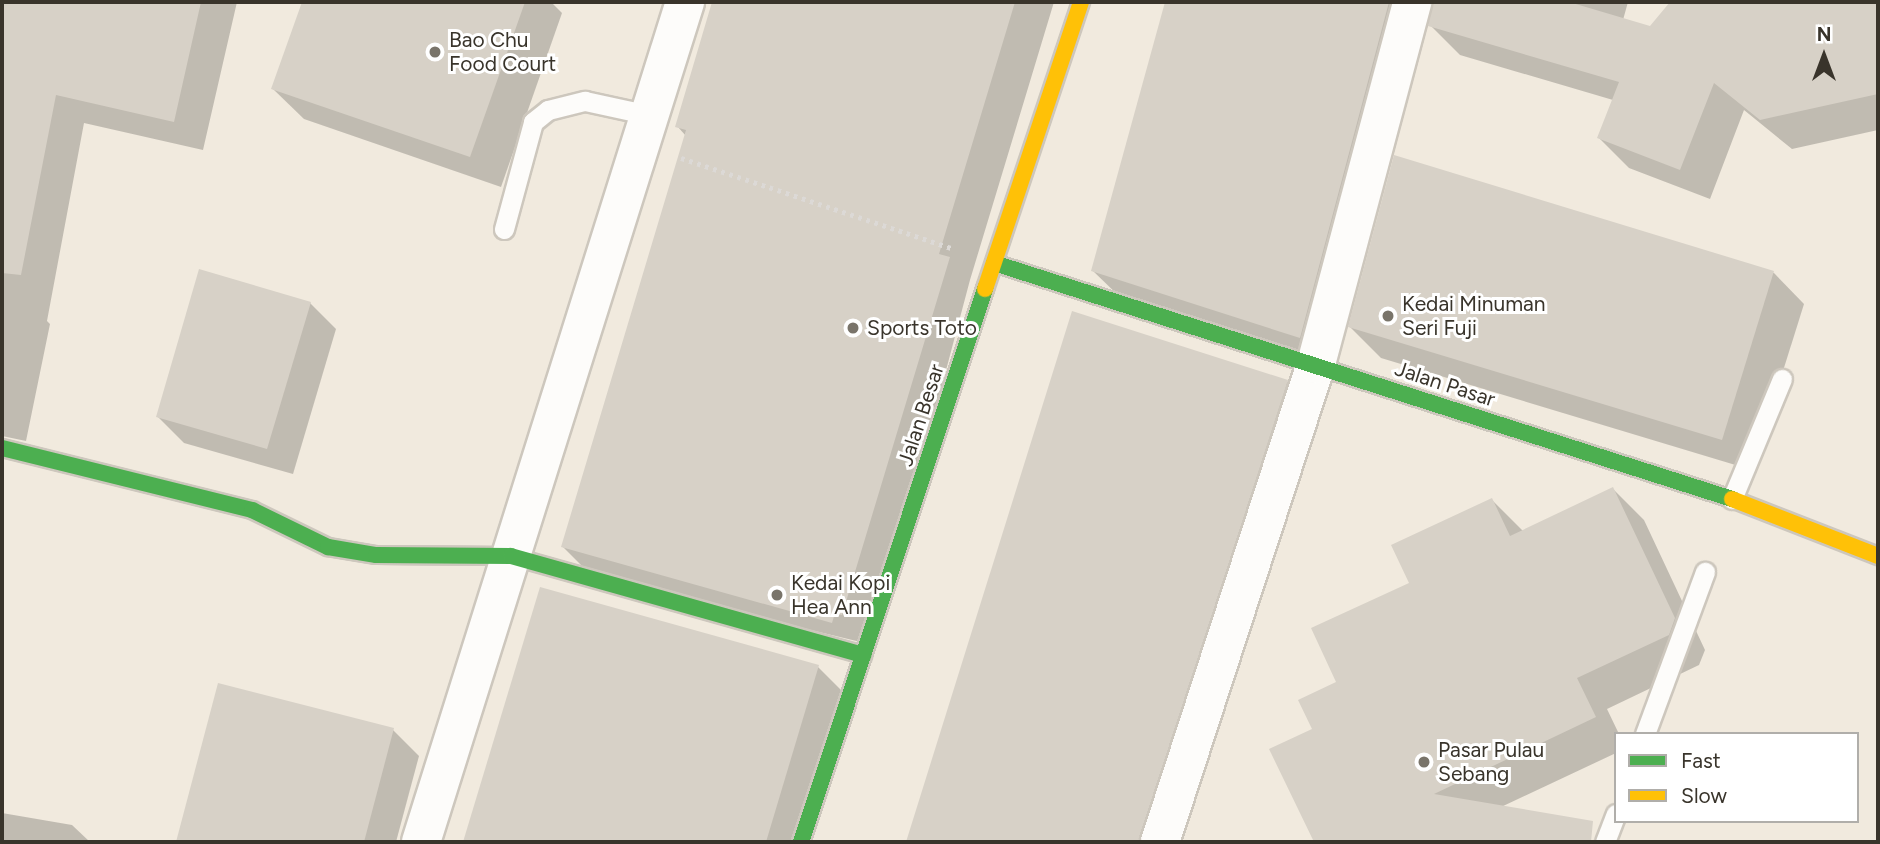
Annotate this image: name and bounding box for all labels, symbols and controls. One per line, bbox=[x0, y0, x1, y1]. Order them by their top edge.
north arrow bbox=[1789, 21, 1859, 91]
text: N bbox=[1817, 23, 1831, 46]
place label: Bao Chu Food Court bbox=[449, 27, 556, 77]
marker: Bao Chu Food Court bbox=[427, 44, 443, 60]
place label: Kedai Minuman Seri Fuji bbox=[1402, 291, 1546, 341]
marker: Kedai Minuman Seri Fuji bbox=[1380, 308, 1396, 324]
place label: Sports Toto bbox=[867, 315, 977, 341]
marker: Sports Toto bbox=[845, 320, 861, 336]
street label: Jalan Pasar bbox=[1392, 356, 1498, 412]
street label: Jalan Besar bbox=[893, 361, 949, 469]
place label: Kedai Kopi Hea Ann bbox=[791, 570, 890, 620]
marker: Kedai Kopi Hea Ann bbox=[769, 587, 785, 603]
legend bbox=[1614, 732, 1859, 823]
place label: Pasar Pulau Sebang bbox=[1438, 737, 1544, 787]
text: Fast bbox=[1681, 748, 1721, 773]
marker: Pasar Pulau Sebang bbox=[1416, 754, 1432, 770]
text: Slow bbox=[1681, 783, 1727, 808]

